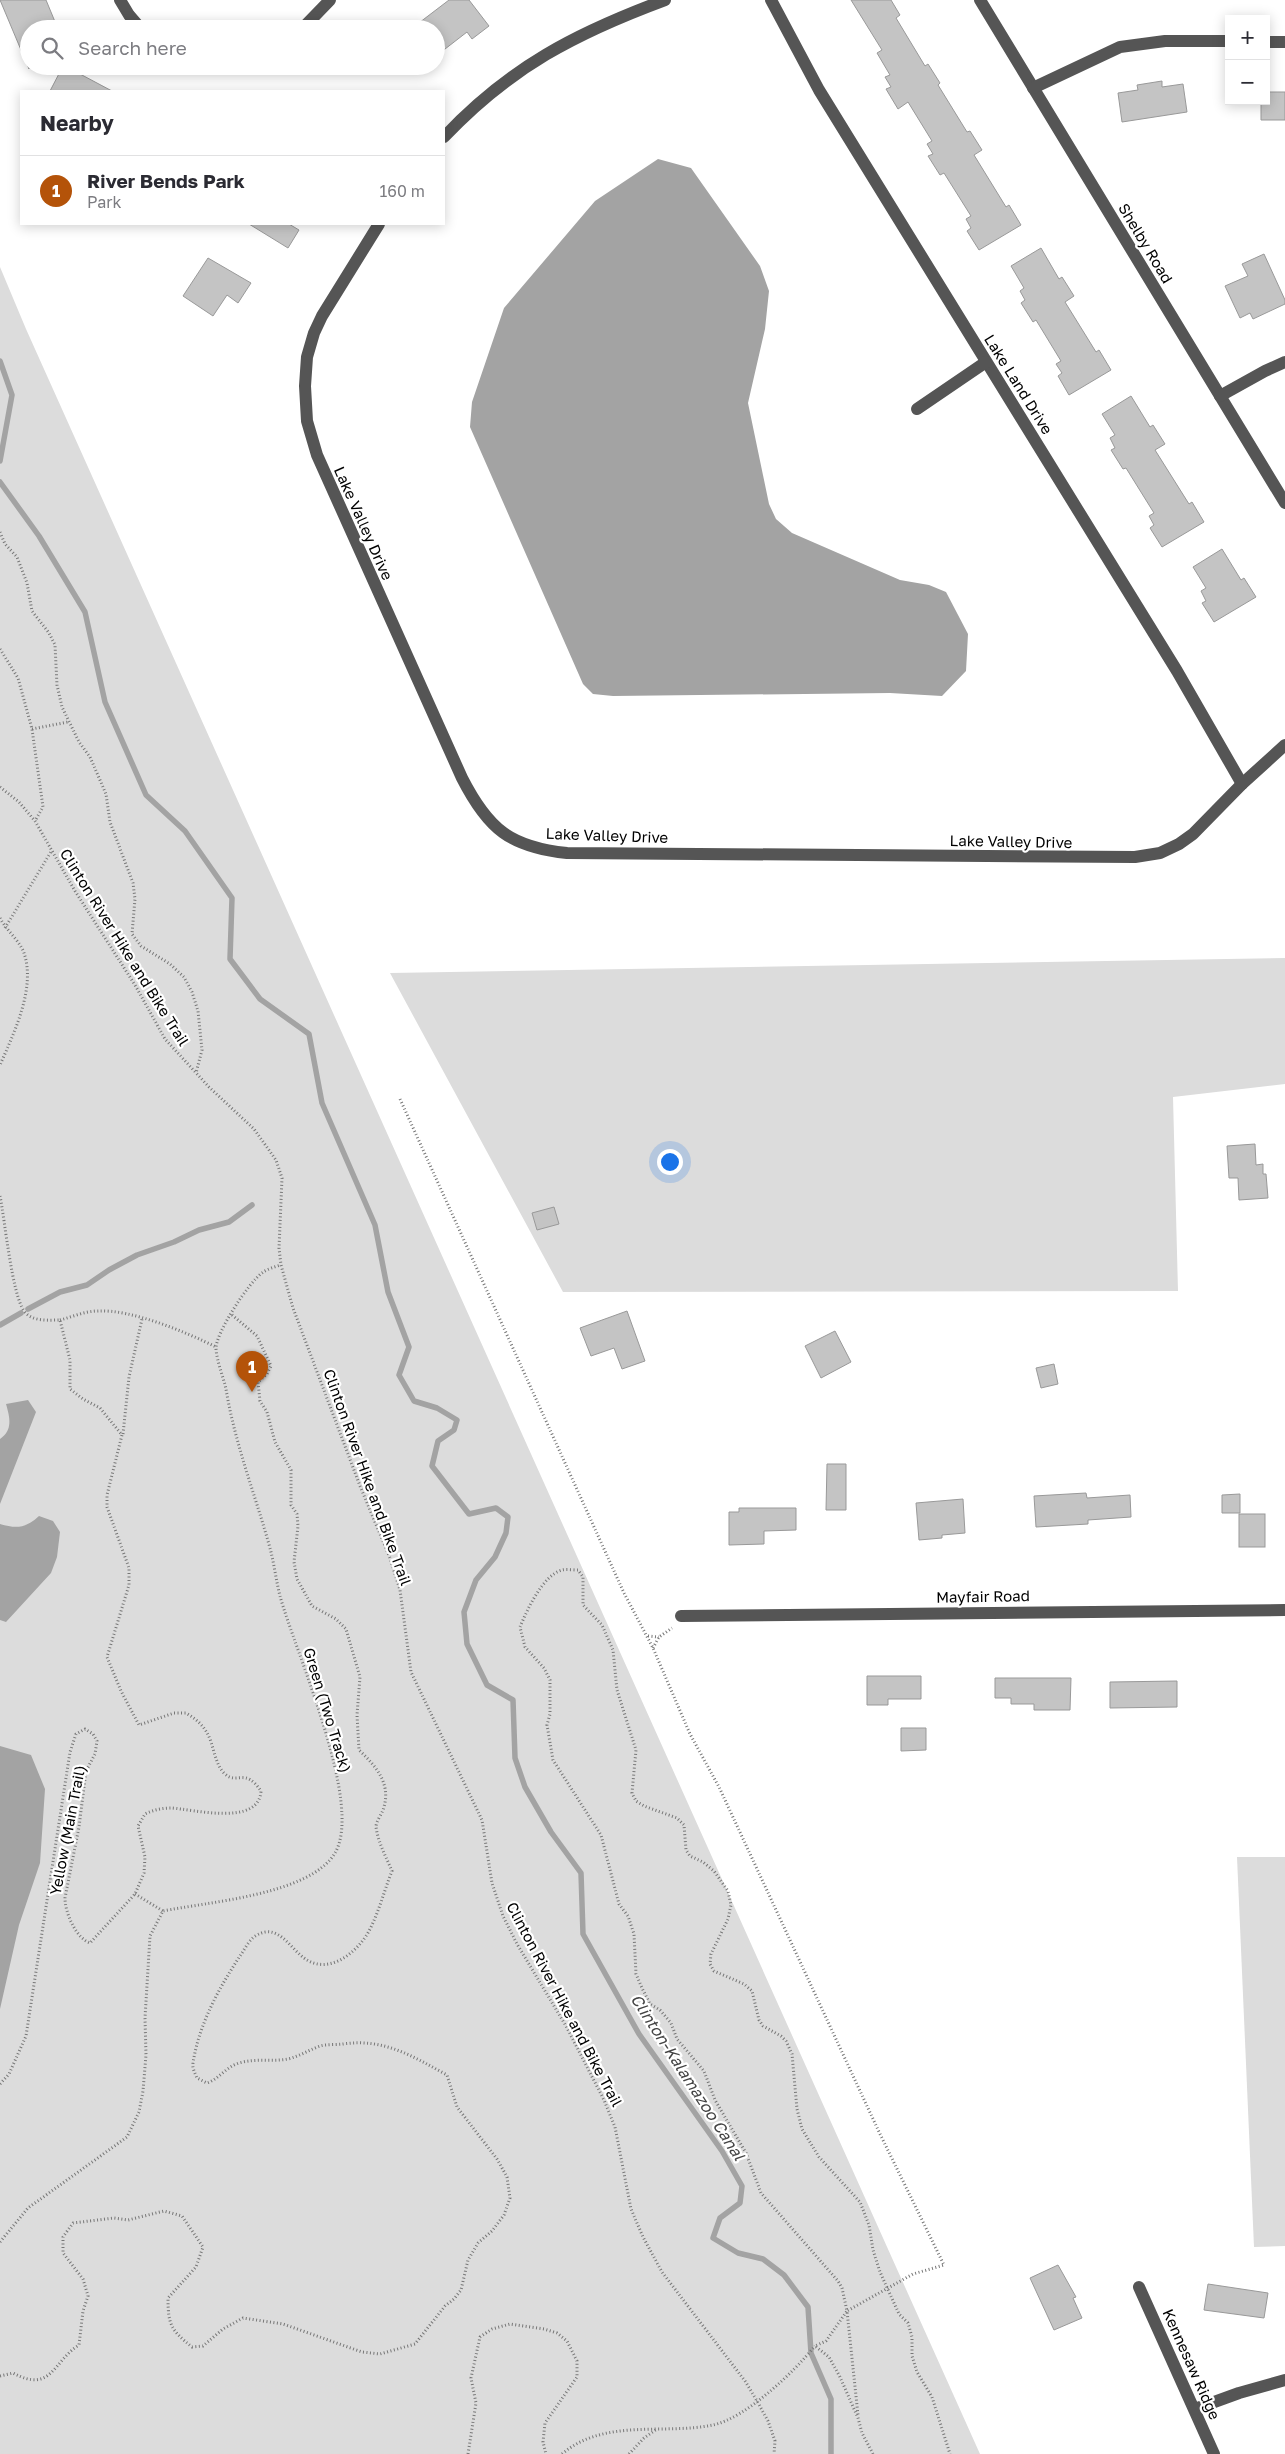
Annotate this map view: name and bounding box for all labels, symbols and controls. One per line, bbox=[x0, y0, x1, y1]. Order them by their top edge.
map controls bbox=[1225, 15, 1270, 105]
button: + bbox=[1225, 15, 1270, 60]
search box bbox=[20, 20, 445, 75]
icon: search bbox=[38, 34, 66, 62]
text: Search here bbox=[78, 36, 187, 59]
button: − bbox=[1225, 60, 1270, 105]
text: Nearby bbox=[40, 110, 114, 136]
text: River Bends Park bbox=[87, 169, 245, 192]
text: 1 bbox=[52, 181, 60, 201]
text: 160 m bbox=[379, 181, 425, 201]
text: Park bbox=[87, 192, 122, 212]
street label: Shelby Road bbox=[1115, 200, 1177, 286]
street label: Lake Land Drive bbox=[981, 331, 1057, 438]
street label: Lake Valley Drive bbox=[331, 463, 397, 583]
street label: Lake Valley Drive bbox=[545, 824, 669, 846]
street label: Lake Valley Drive bbox=[950, 831, 1073, 851]
street label: Clinton River Hike and Bike Trail bbox=[57, 845, 193, 1049]
your location bbox=[657, 1149, 683, 1175]
pin: 1 bbox=[236, 1351, 268, 1392]
street label: Clinton River Hike and Bike Trail bbox=[320, 1366, 416, 1588]
street label: Mayfair Road bbox=[936, 1586, 1030, 1606]
street label: Green (Two Track) bbox=[300, 1645, 356, 1775]
street label: Yellow (Main Trail) bbox=[46, 1763, 88, 1897]
street label: Clinton River Hike and Bike Trail bbox=[503, 1899, 627, 2110]
water label: Clinton-Kalamazoo Canal bbox=[627, 1990, 750, 2165]
street label: Kennesaw Ridge bbox=[1159, 2306, 1225, 2422]

